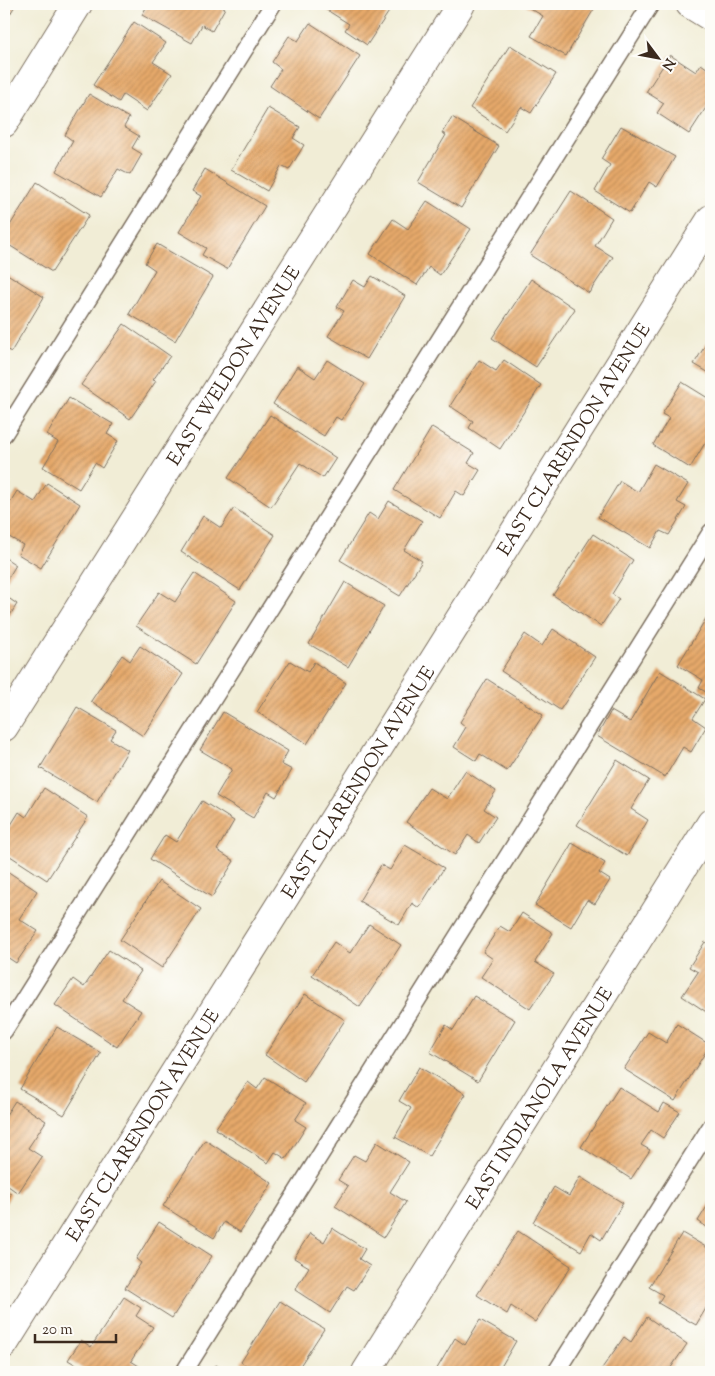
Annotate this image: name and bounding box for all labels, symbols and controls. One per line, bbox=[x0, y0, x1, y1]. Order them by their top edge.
north arrow bbox=[632, 32, 682, 82]
text: N bbox=[656, 54, 679, 74]
street label: EAST WELDON AVENUE bbox=[162, 261, 308, 472]
street label: EAST CLARENDON AVENUE bbox=[492, 318, 658, 562]
street label: EAST CLARENDON AVENUE bbox=[276, 661, 443, 905]
street label: EAST INDIANOLA AVENUE bbox=[461, 982, 621, 1215]
street label: EAST CLARENDON AVENUE bbox=[61, 1004, 227, 1247]
scale bar bbox=[35, 1311, 116, 1343]
text: 20 m bbox=[42, 1320, 73, 1341]

